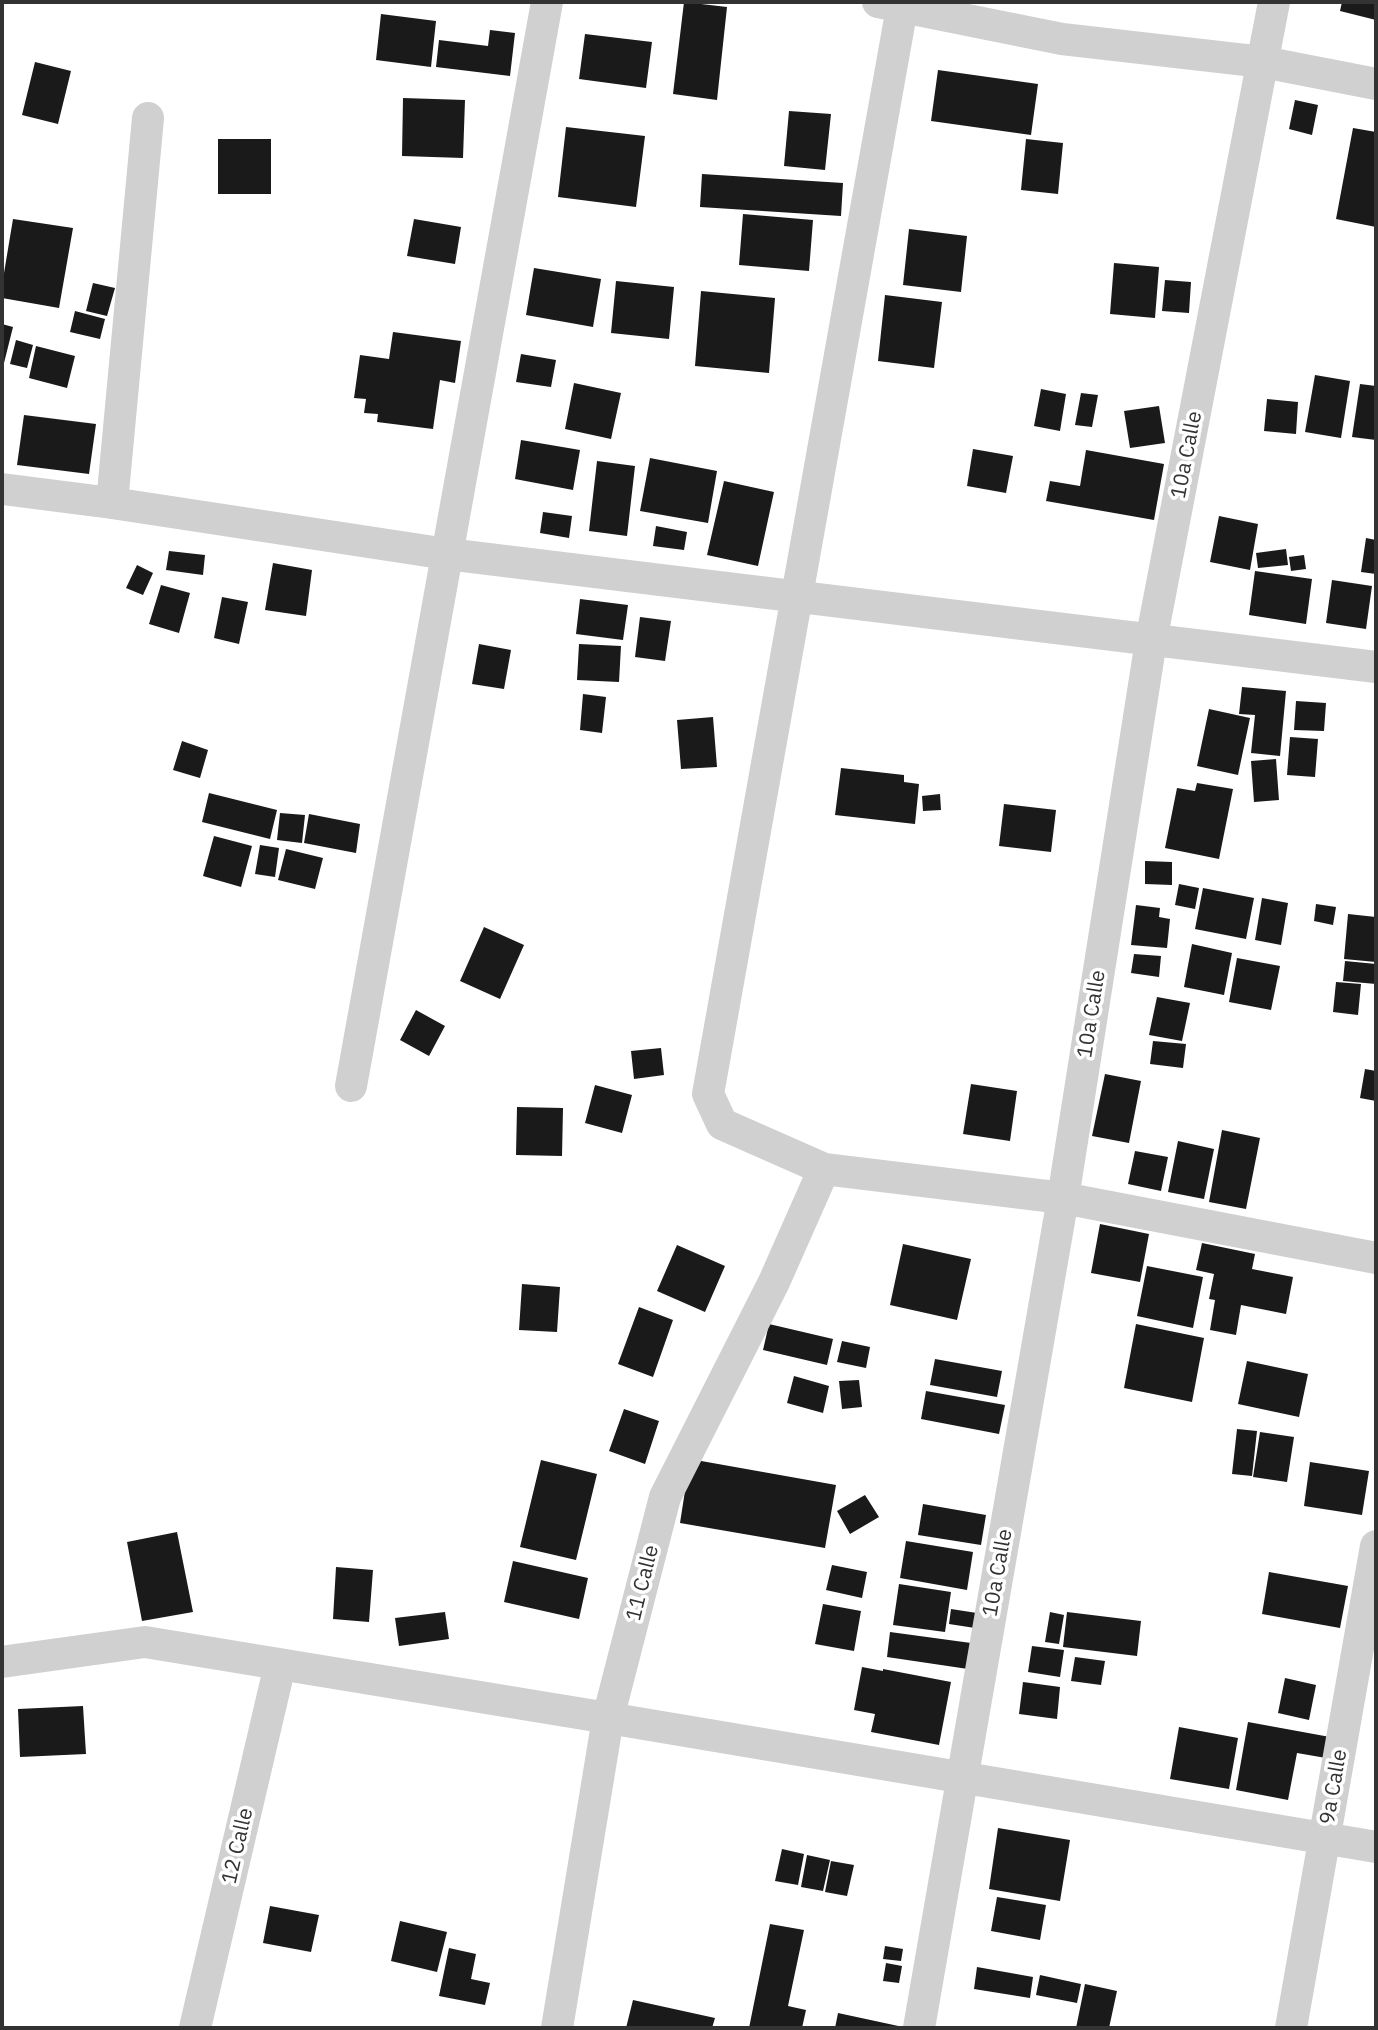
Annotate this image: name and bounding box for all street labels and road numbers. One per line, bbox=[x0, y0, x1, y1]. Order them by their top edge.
street label: 10a Calle bbox=[1166, 409, 1208, 501]
street label: 10a Calle bbox=[1073, 968, 1111, 1060]
street label: 10a Calle bbox=[978, 1527, 1018, 1619]
street label: 11 Calle bbox=[621, 1542, 665, 1624]
street label: 9a Calle bbox=[1315, 1747, 1353, 1827]
street label: 12 Calle bbox=[217, 1806, 259, 1886]

